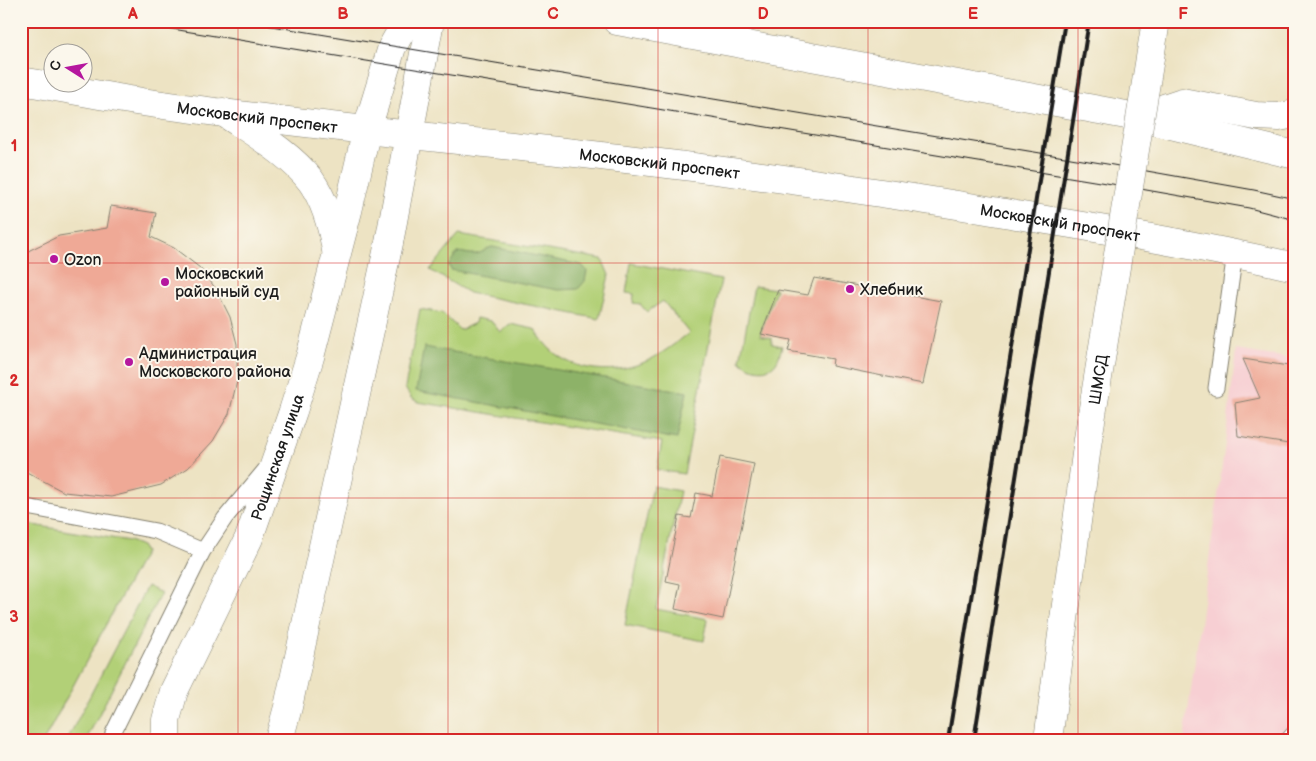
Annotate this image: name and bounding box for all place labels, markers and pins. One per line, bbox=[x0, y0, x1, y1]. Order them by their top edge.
place label: Ozon bbox=[64, 251, 102, 270]
marker: Ozon bbox=[48, 253, 60, 265]
place label: Московский районный суд bbox=[175, 265, 279, 302]
marker: Московский районный суд bbox=[159, 276, 171, 288]
place label: Хлебник bbox=[860, 281, 923, 300]
marker: Хлебник bbox=[844, 283, 856, 295]
place label: Администрация Московского района bbox=[138, 345, 292, 382]
marker: Администрация Московского района bbox=[123, 356, 135, 368]

